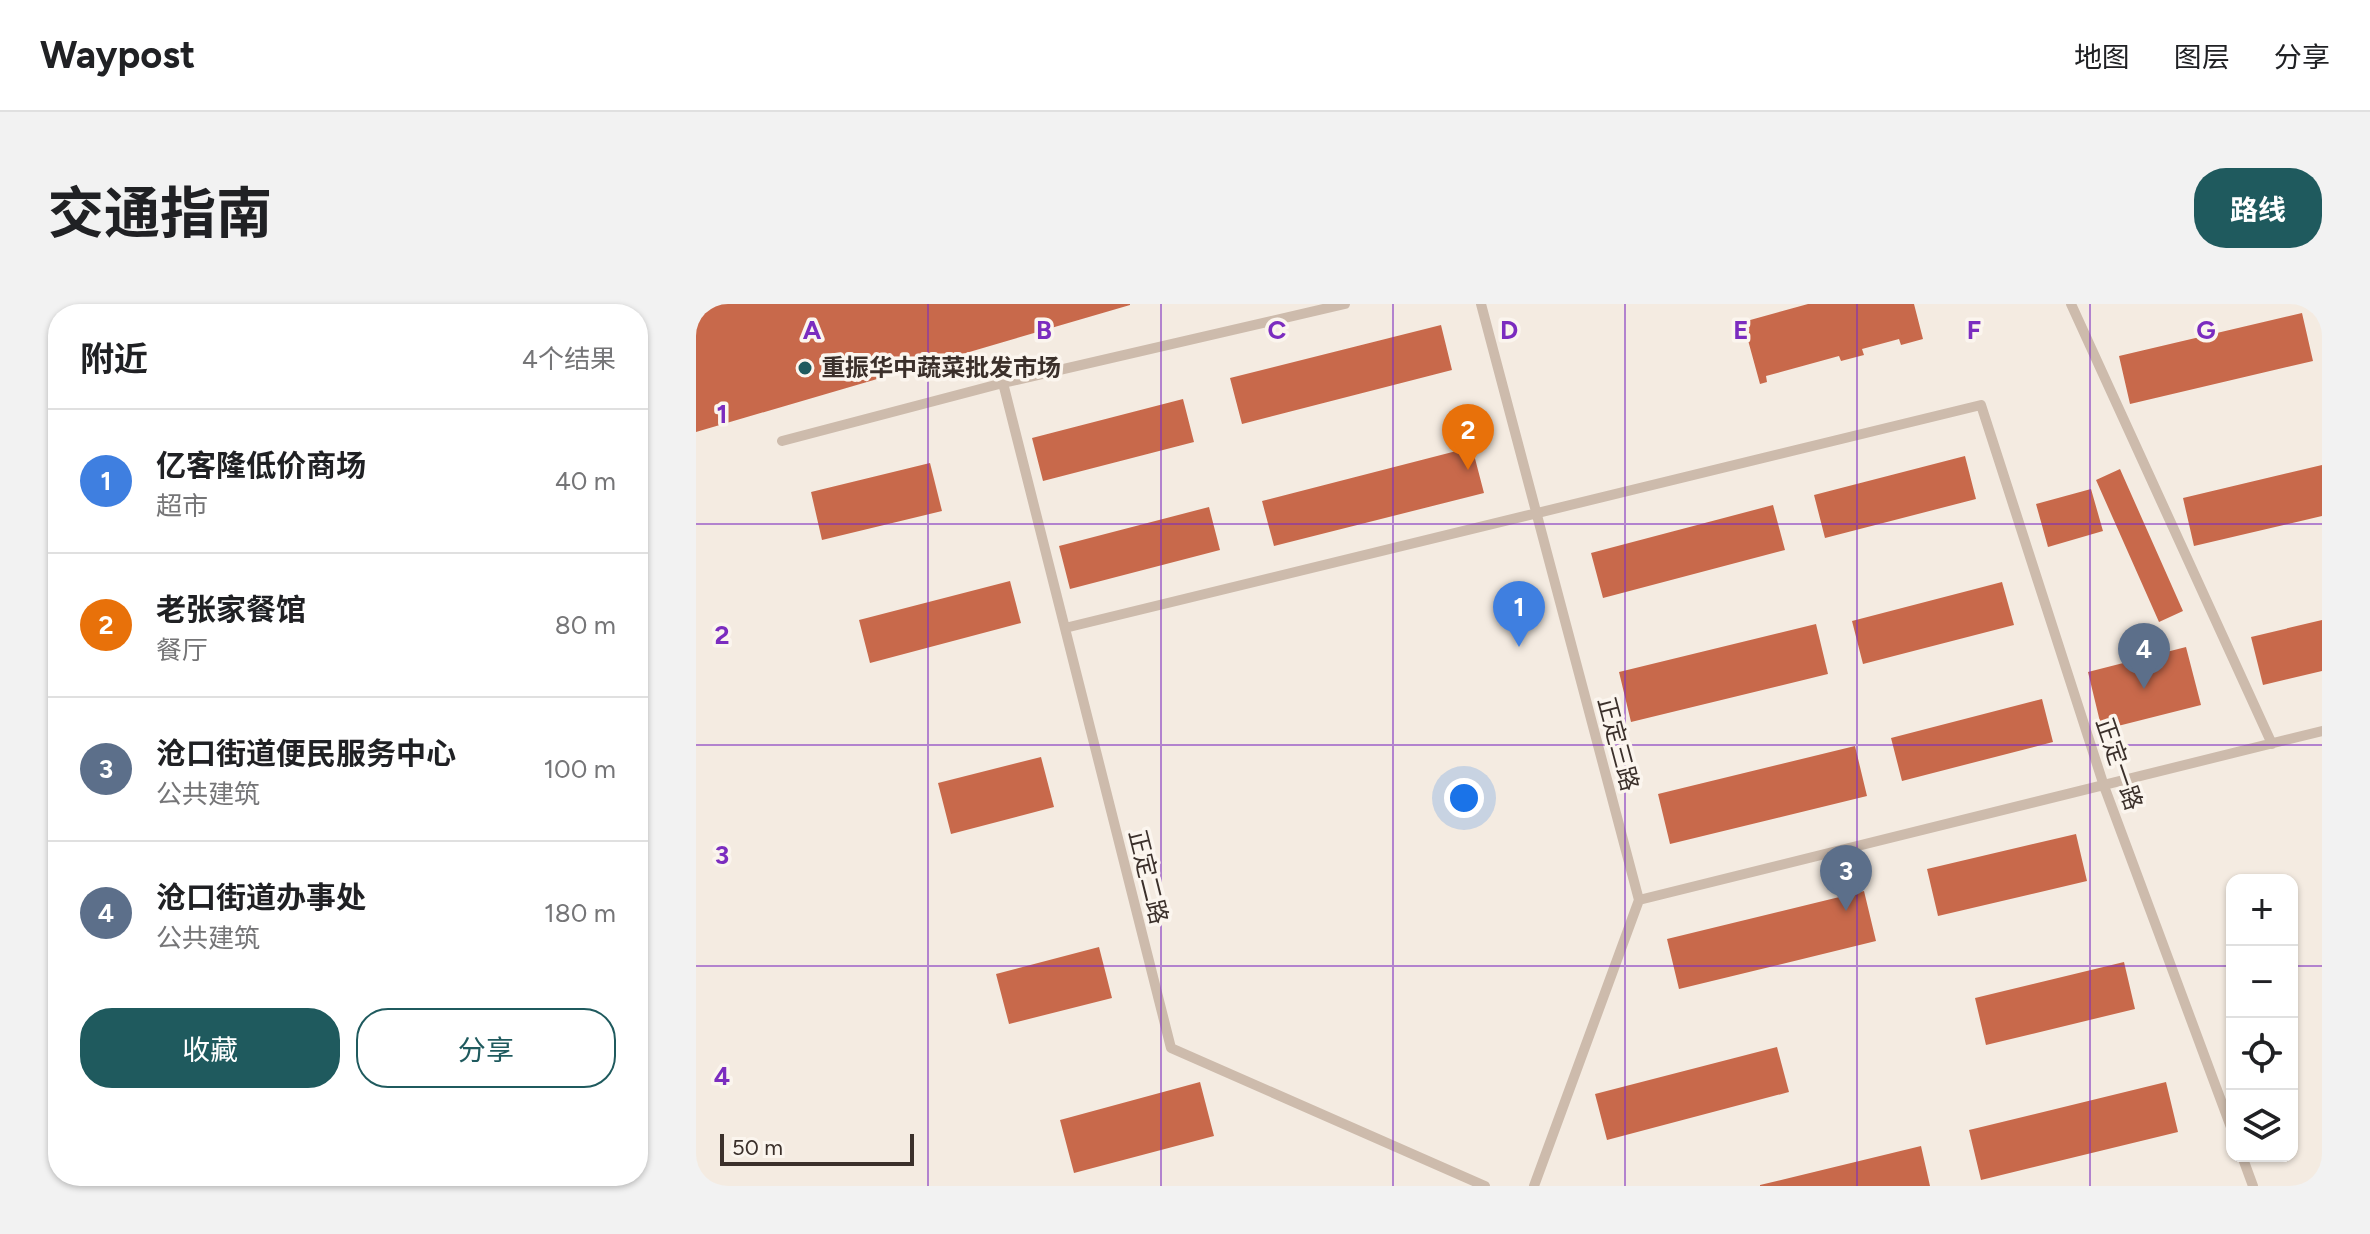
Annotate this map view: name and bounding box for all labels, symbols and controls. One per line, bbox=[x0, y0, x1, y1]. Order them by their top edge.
text: Waypost bbox=[40, 32, 195, 78]
text: 地图 bbox=[2074, 40, 2130, 74]
text: 图层 bbox=[2174, 40, 2230, 74]
text: 分享 bbox=[2274, 40, 2330, 74]
button: 路线 bbox=[2194, 168, 2322, 248]
text: 交通指南 bbox=[48, 180, 272, 247]
text: A bbox=[803, 314, 822, 346]
text: B bbox=[1036, 314, 1052, 346]
text: C bbox=[1268, 314, 1287, 346]
text: D bbox=[1500, 314, 1518, 346]
text: E bbox=[1733, 314, 1749, 346]
text: F bbox=[1967, 314, 1981, 346]
text: G bbox=[2196, 314, 2216, 346]
text: 附近 bbox=[80, 339, 148, 380]
text: 4个结果 bbox=[522, 343, 616, 375]
place label: 重振华中蔬菜批发市场 bbox=[821, 353, 1061, 382]
marker: 重振华中蔬菜批发市场 bbox=[796, 359, 814, 377]
text: 1 bbox=[717, 398, 727, 430]
pin: 2 bbox=[1442, 404, 1494, 470]
text: 亿客隆低价商场 bbox=[156, 447, 366, 484]
text: 1 bbox=[101, 465, 111, 497]
text: 40 m bbox=[555, 465, 616, 497]
text: 超市 bbox=[156, 490, 208, 522]
pin: 1 bbox=[1493, 581, 1545, 647]
text: 老张家餐馆 bbox=[156, 591, 306, 628]
text: 2 bbox=[98, 609, 114, 641]
text: 80 m bbox=[555, 609, 616, 641]
text: 2 bbox=[714, 619, 730, 651]
pin: 4 bbox=[2118, 623, 2170, 689]
text: 餐厅 bbox=[156, 634, 208, 666]
street label: 正定三路 bbox=[1592, 694, 1645, 794]
street label: 正定一路 bbox=[2090, 714, 2149, 814]
text: 沧口街道便民服务中心 bbox=[156, 735, 456, 772]
text: 3 bbox=[99, 753, 113, 785]
text: 100 m bbox=[543, 753, 616, 785]
text: 公共建筑 bbox=[156, 778, 260, 810]
your location bbox=[1444, 778, 1484, 818]
street label: 正定二路 bbox=[1123, 827, 1174, 927]
text: 3 bbox=[715, 839, 729, 871]
pin: 3 bbox=[1820, 845, 1872, 911]
map controls bbox=[2226, 874, 2298, 1162]
button: + bbox=[2226, 874, 2298, 946]
text: 沧口街道办事处 bbox=[156, 879, 366, 916]
text: 4 bbox=[98, 897, 114, 929]
text: 180 m bbox=[544, 897, 616, 929]
text: 公共建筑 bbox=[156, 922, 260, 954]
button: − bbox=[2226, 946, 2298, 1018]
button: 收藏 bbox=[80, 1008, 340, 1088]
button: 分享 bbox=[356, 1008, 616, 1088]
button: locate bbox=[2226, 1018, 2298, 1090]
text: 4 bbox=[714, 1060, 730, 1092]
button: layers bbox=[2226, 1090, 2298, 1162]
scale bar bbox=[720, 1130, 914, 1166]
text: 50 m bbox=[732, 1134, 783, 1161]

